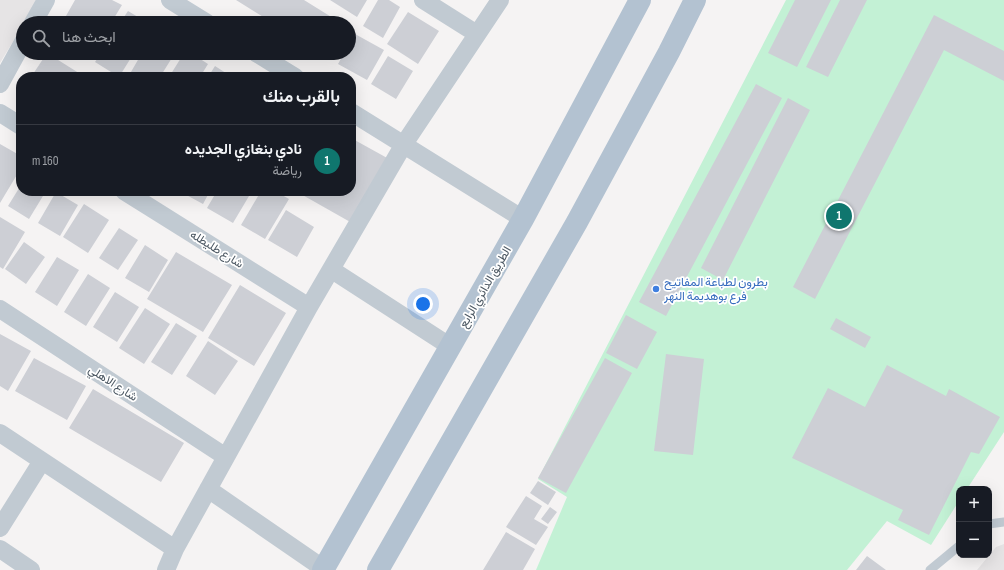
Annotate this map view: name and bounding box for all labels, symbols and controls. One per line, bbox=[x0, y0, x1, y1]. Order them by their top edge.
search box bbox=[16, 16, 356, 60]
icon: search bbox=[30, 27, 52, 49]
text: ابحث هنا bbox=[62, 28, 116, 47]
text: بالقرب منك bbox=[263, 87, 340, 107]
text: نادي بنغازي الجديده bbox=[185, 140, 302, 159]
text: 160 m bbox=[32, 153, 58, 169]
text: 1 bbox=[324, 153, 330, 169]
text: رياضة bbox=[272, 163, 302, 179]
pin: 1 bbox=[826, 201, 852, 231]
street label: شارع طليطله bbox=[187, 227, 246, 273]
street label: الطريق الدائري الرابع bbox=[456, 244, 517, 332]
place label: بطرون لطباعة المفاتيح فرع بوهديمة النهر bbox=[663, 275, 768, 305]
marker: بطرون لطباعة المفاتيح فرع بوهديمة النهر bbox=[651, 284, 661, 294]
your location bbox=[413, 294, 433, 314]
street label: شارع الاهلي bbox=[84, 362, 140, 407]
map controls bbox=[956, 486, 992, 558]
button: + bbox=[956, 486, 992, 522]
button: − bbox=[956, 522, 992, 558]

